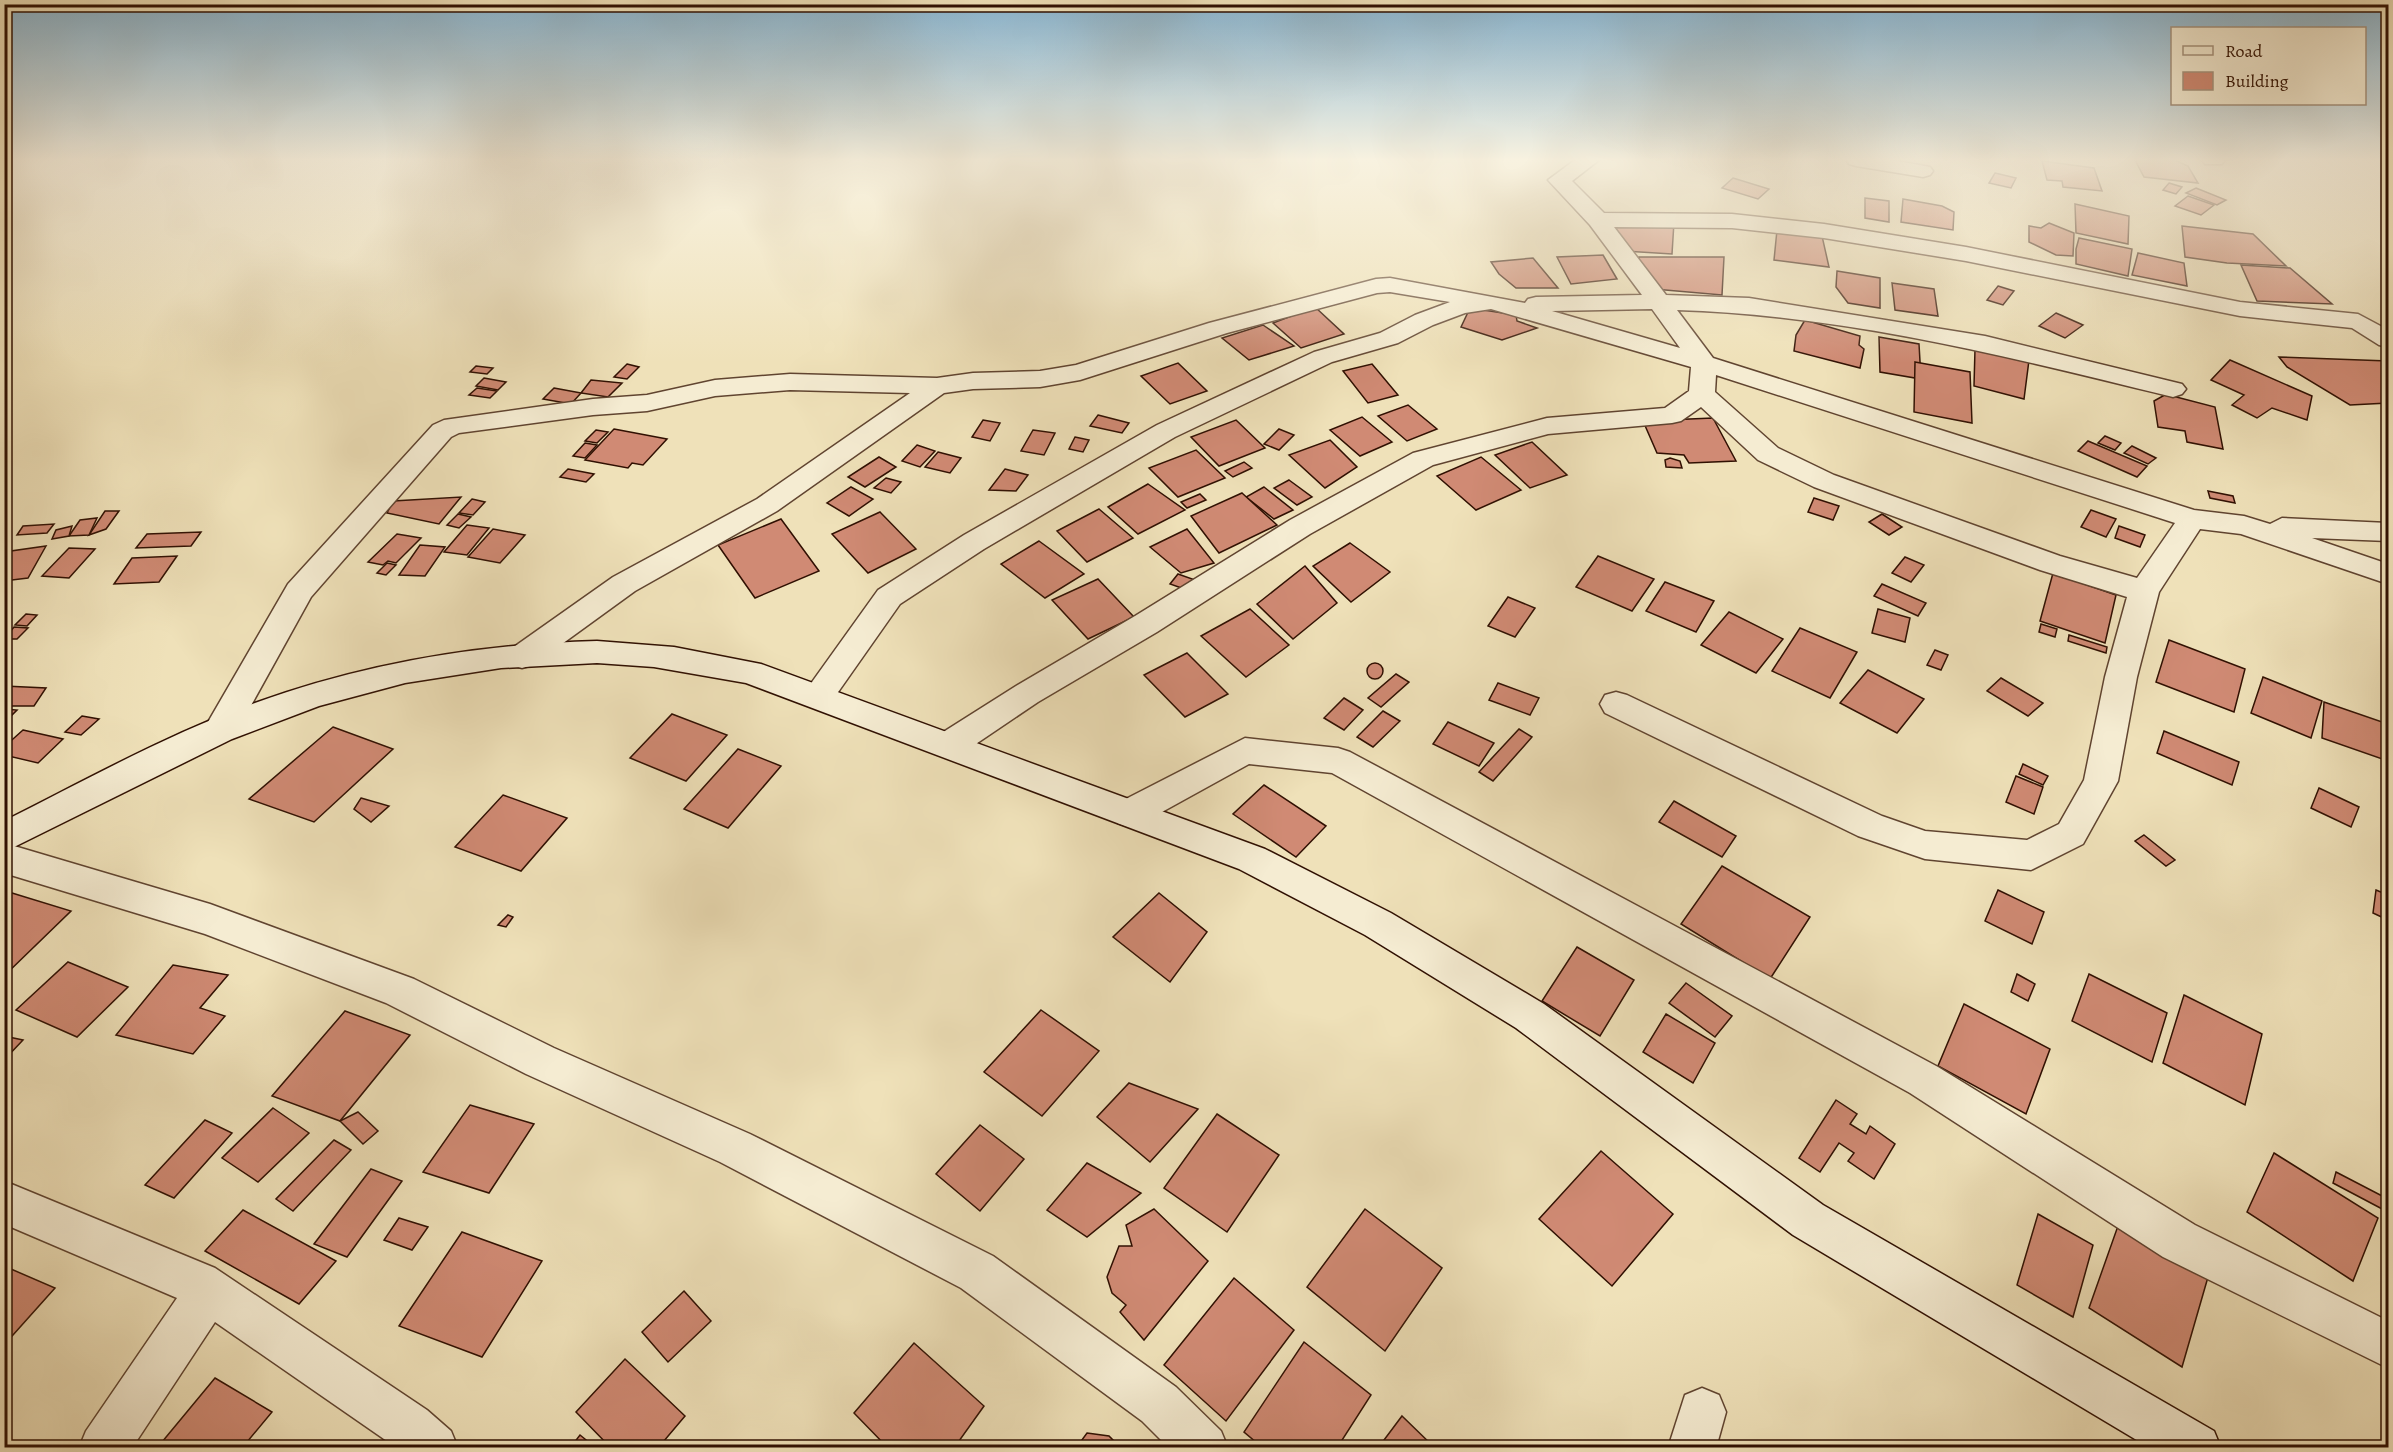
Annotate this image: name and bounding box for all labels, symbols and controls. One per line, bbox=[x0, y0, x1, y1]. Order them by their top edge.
legend bbox=[2171, 27, 2366, 105]
text: Road bbox=[2225, 39, 2263, 63]
text: Building bbox=[2225, 69, 2289, 93]

